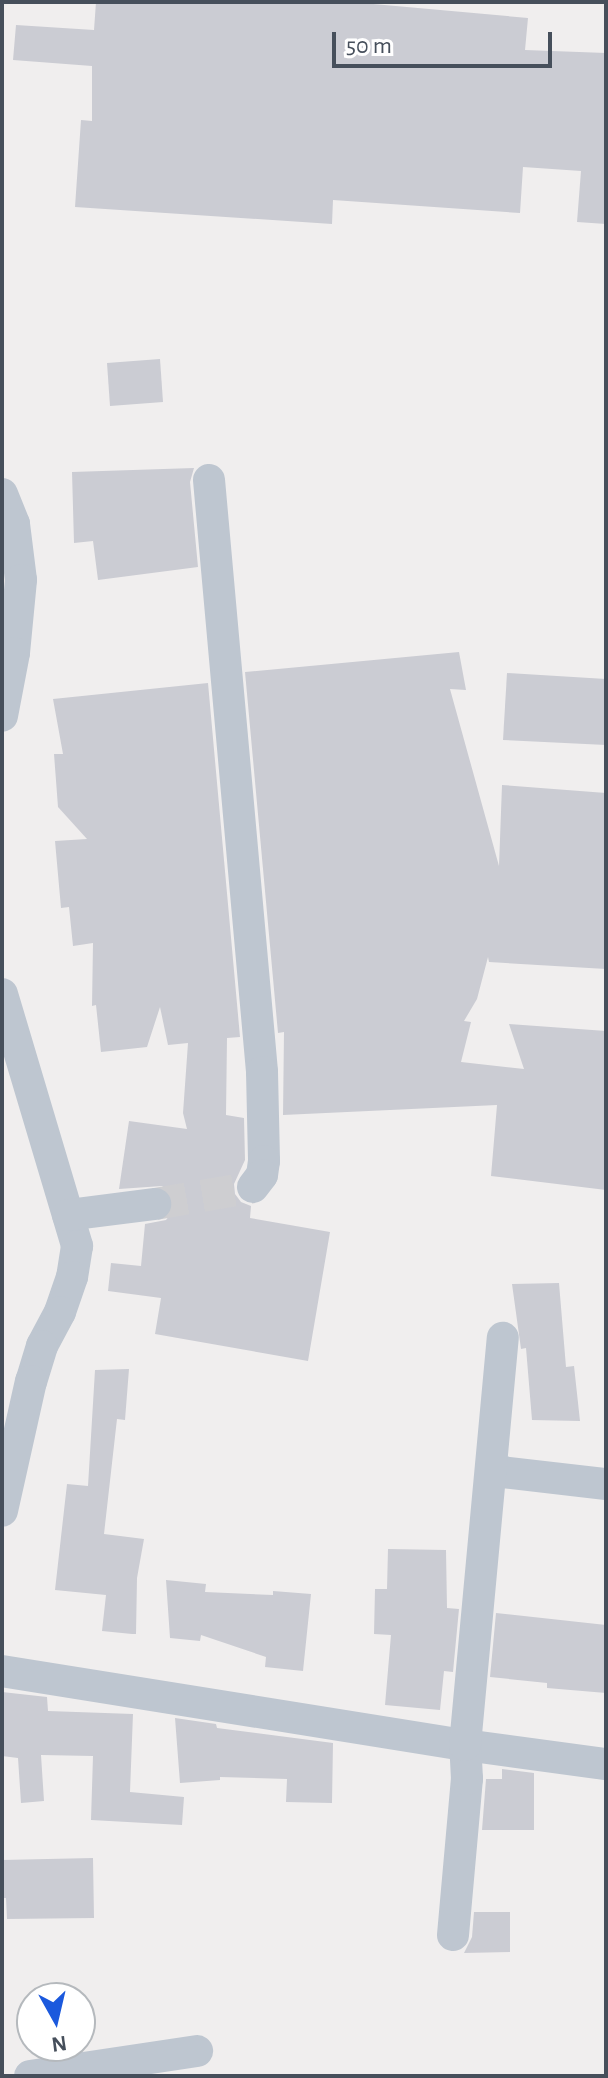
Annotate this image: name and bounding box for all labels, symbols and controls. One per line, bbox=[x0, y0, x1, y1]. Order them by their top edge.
scale bar bbox=[336, 16, 556, 66]
text: 50 m bbox=[346, 34, 392, 58]
north arrow bbox=[16, 1982, 96, 2062]
text: N bbox=[50, 2032, 68, 2056]

